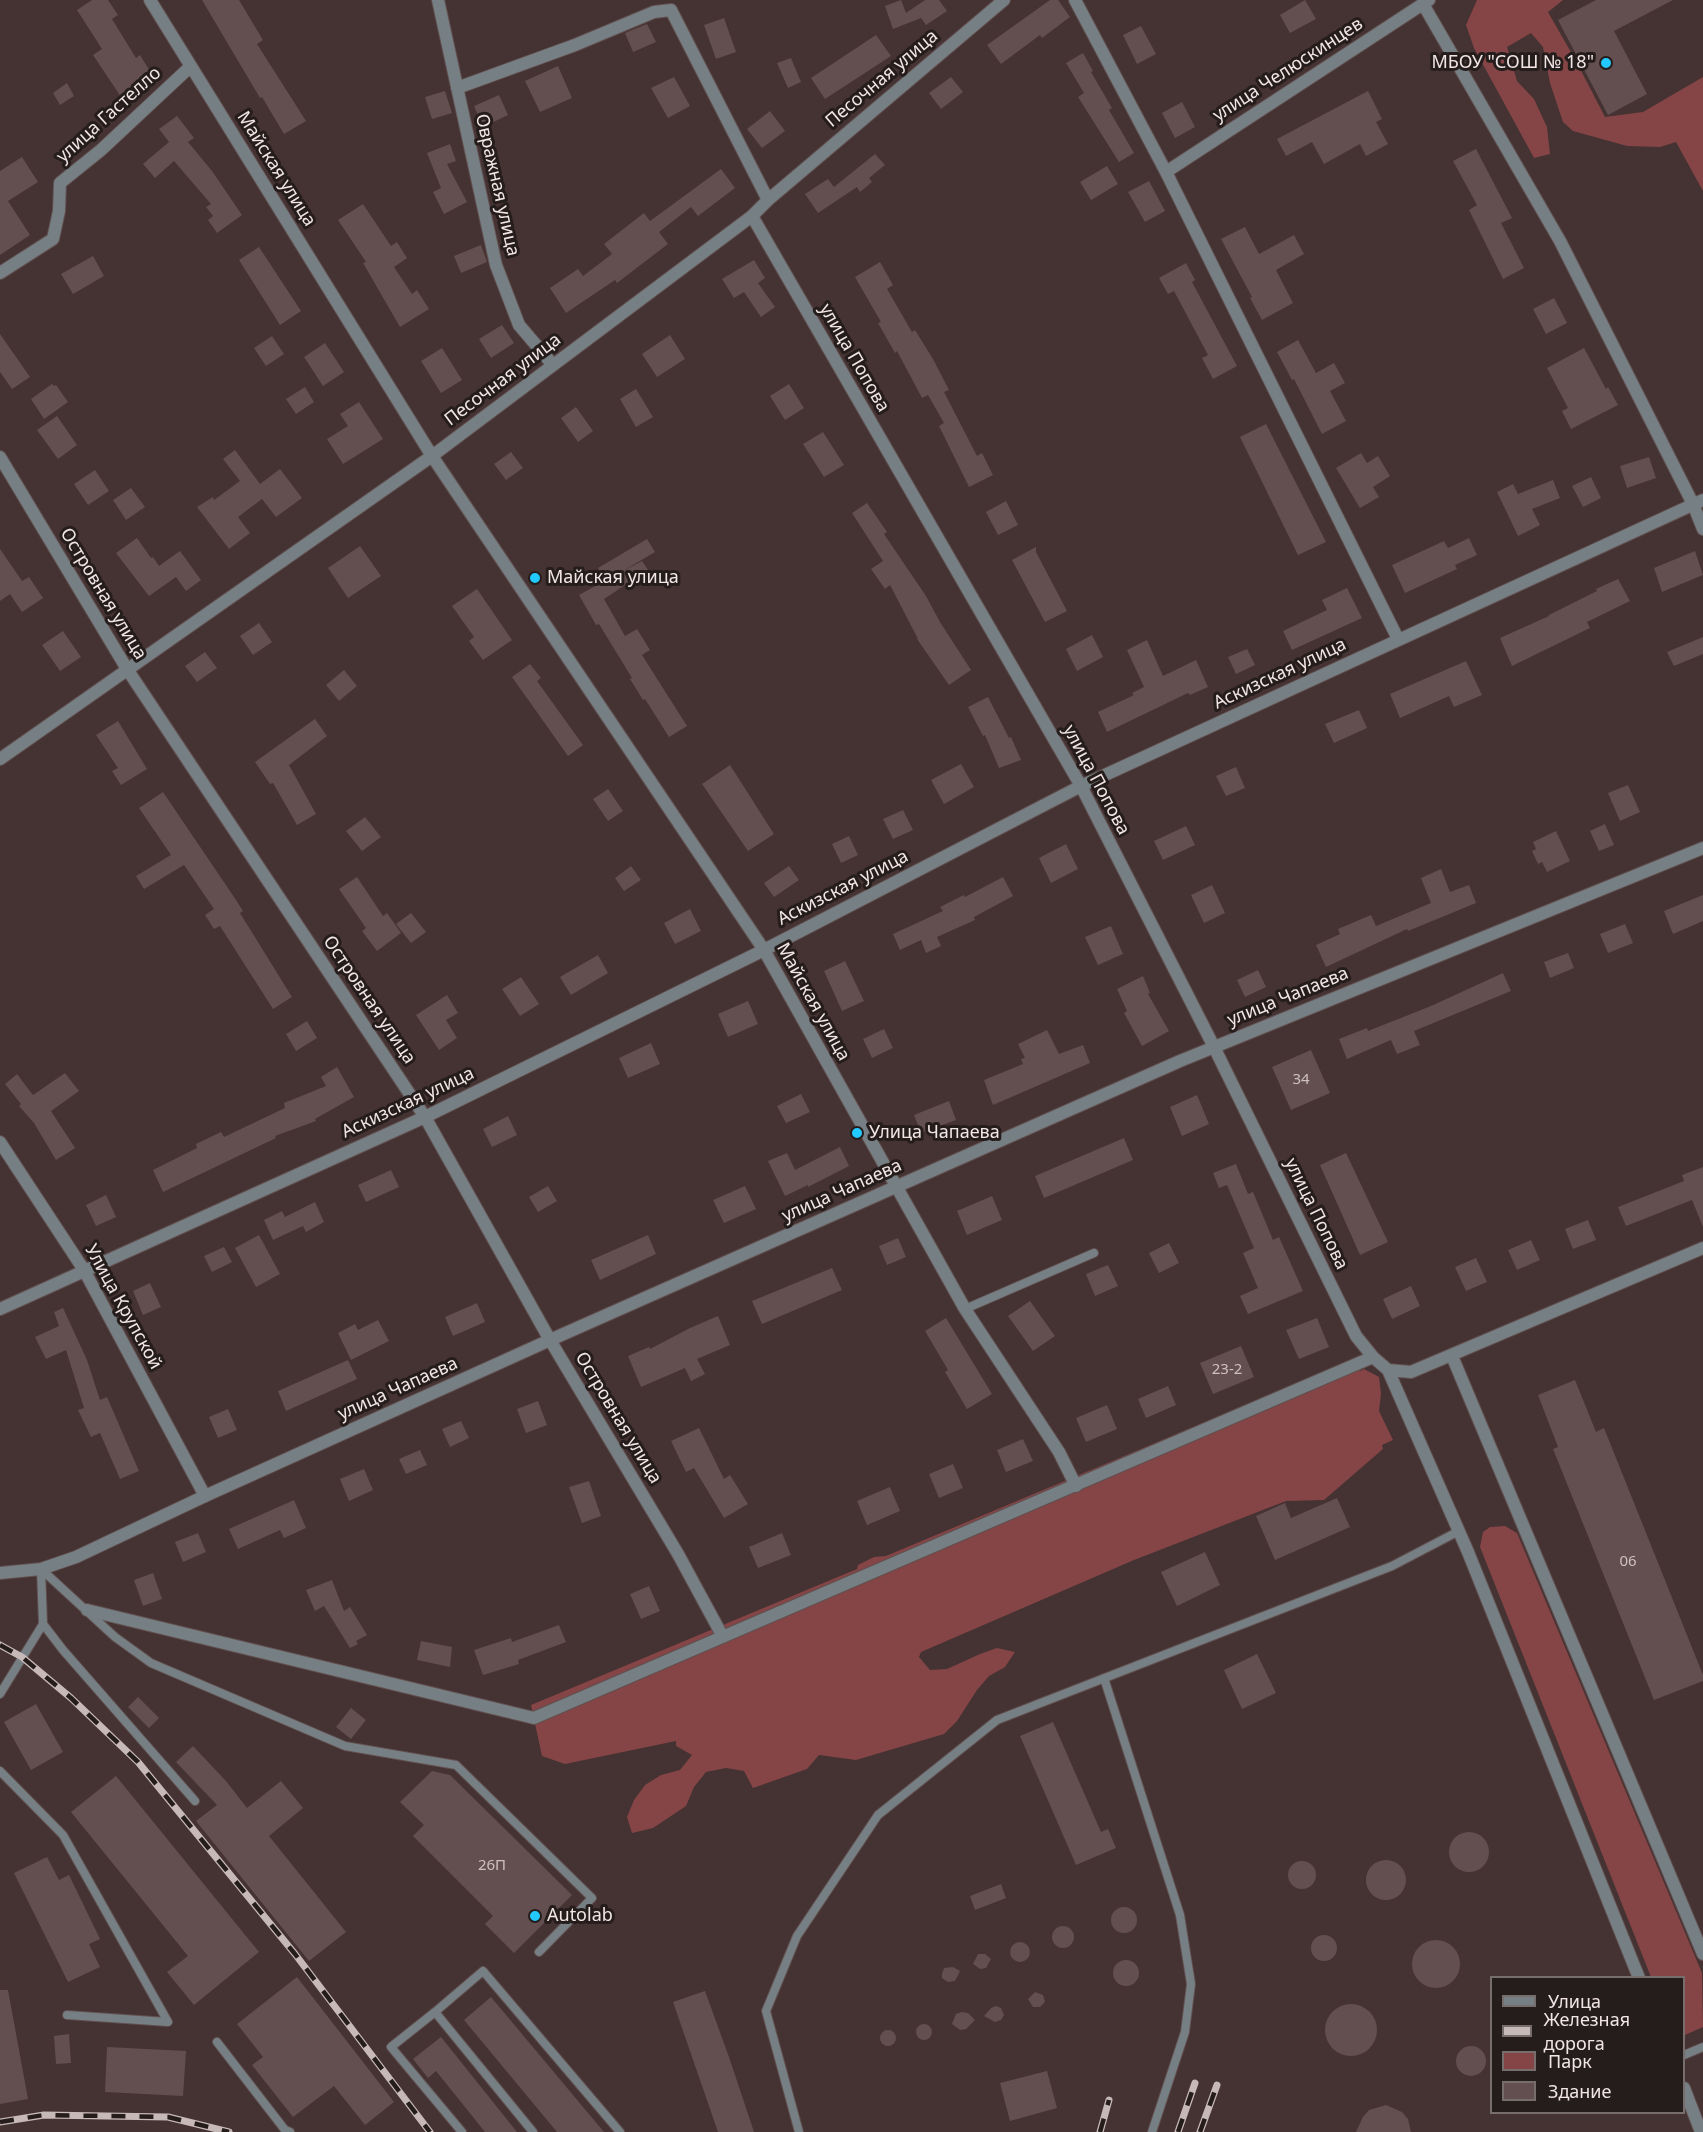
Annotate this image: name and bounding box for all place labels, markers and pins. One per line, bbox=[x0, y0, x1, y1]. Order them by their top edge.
place label: МБОУ "СОШ № 18" bbox=[1431, 52, 1594, 74]
marker: МБОУ "СОШ № 18" bbox=[1599, 56, 1613, 70]
place label: Майская улица bbox=[547, 567, 679, 589]
marker: Майская улица bbox=[528, 571, 542, 585]
place label: Улица Чапаева bbox=[869, 1122, 1000, 1144]
marker: Улица Чапаева bbox=[850, 1126, 864, 1140]
place label: Autolab bbox=[547, 1905, 613, 1927]
marker: Autolab bbox=[528, 1909, 542, 1923]

